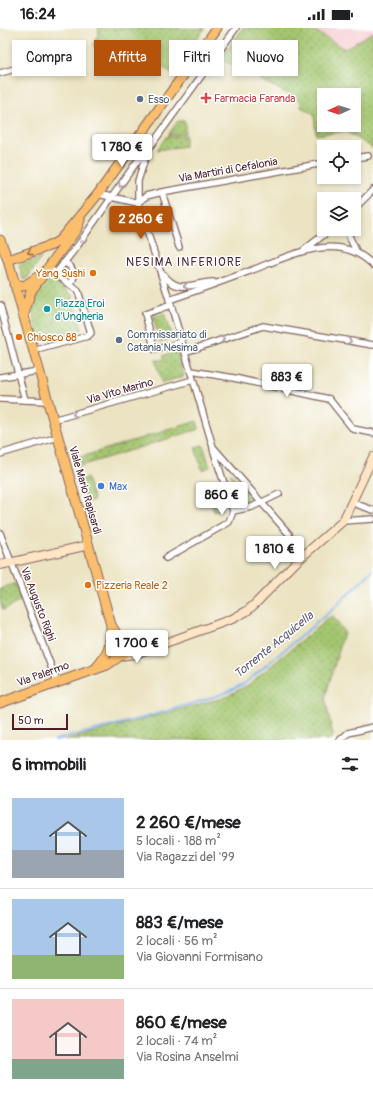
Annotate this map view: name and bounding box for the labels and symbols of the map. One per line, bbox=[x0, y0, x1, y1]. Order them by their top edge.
north arrow bbox=[317, 88, 361, 132]
place label: Farmacia Faranda bbox=[214, 92, 295, 105]
place label: Esso bbox=[148, 93, 170, 106]
marker: Farmacia Faranda bbox=[201, 93, 211, 103]
marker: Esso bbox=[135, 94, 145, 104]
pin: 1 780 € bbox=[85, 134, 159, 168]
street label: Via Martiri di Cefalonia bbox=[177, 155, 279, 185]
one-way arrow bbox=[118, 181, 126, 188]
pin: 2 260 € bbox=[104, 206, 178, 240]
one-way arrow bbox=[79, 236, 87, 243]
one-way arrow bbox=[27, 248, 34, 256]
district label: NESIMA INFERIORE bbox=[126, 255, 242, 270]
place label: Yang Sushi bbox=[35, 267, 85, 280]
marker: Yang Sushi bbox=[88, 268, 98, 278]
one-way arrow bbox=[183, 281, 189, 290]
place label: Piazza Eroi d'Ungheria bbox=[55, 297, 104, 323]
marker: Piazza Eroi d'Ungheria bbox=[42, 304, 52, 314]
place label: Commissariato di Catania Nesima bbox=[127, 328, 207, 354]
place label: Chiosco 88 bbox=[27, 331, 77, 344]
marker: Chiosco 88 bbox=[14, 332, 24, 342]
marker: Commissariato di Catania Nesima bbox=[114, 335, 124, 345]
one-way arrow bbox=[218, 335, 225, 344]
one-way arrow bbox=[346, 336, 352, 344]
pin: 883 € bbox=[259, 364, 315, 398]
street label: Via Vito Marino bbox=[85, 375, 155, 407]
one-way arrow bbox=[72, 409, 79, 418]
street label: Viale Mario Rapisardi bbox=[66, 444, 104, 536]
place label: Max bbox=[109, 480, 128, 493]
marker: Max bbox=[96, 481, 106, 491]
pin: 860 € bbox=[194, 482, 250, 516]
pin: 1 810 € bbox=[238, 536, 312, 570]
street label: Via Augusto Righi bbox=[18, 565, 58, 643]
place label: Pizzeria Reale 2 bbox=[96, 579, 168, 592]
marker: Pizzeria Reale 2 bbox=[83, 580, 93, 590]
water label: Torrente Acquicella bbox=[231, 608, 318, 682]
pin: 1 700 € bbox=[100, 630, 174, 664]
street label: Via Palermo bbox=[15, 659, 71, 689]
scale bar bbox=[12, 712, 68, 731]

